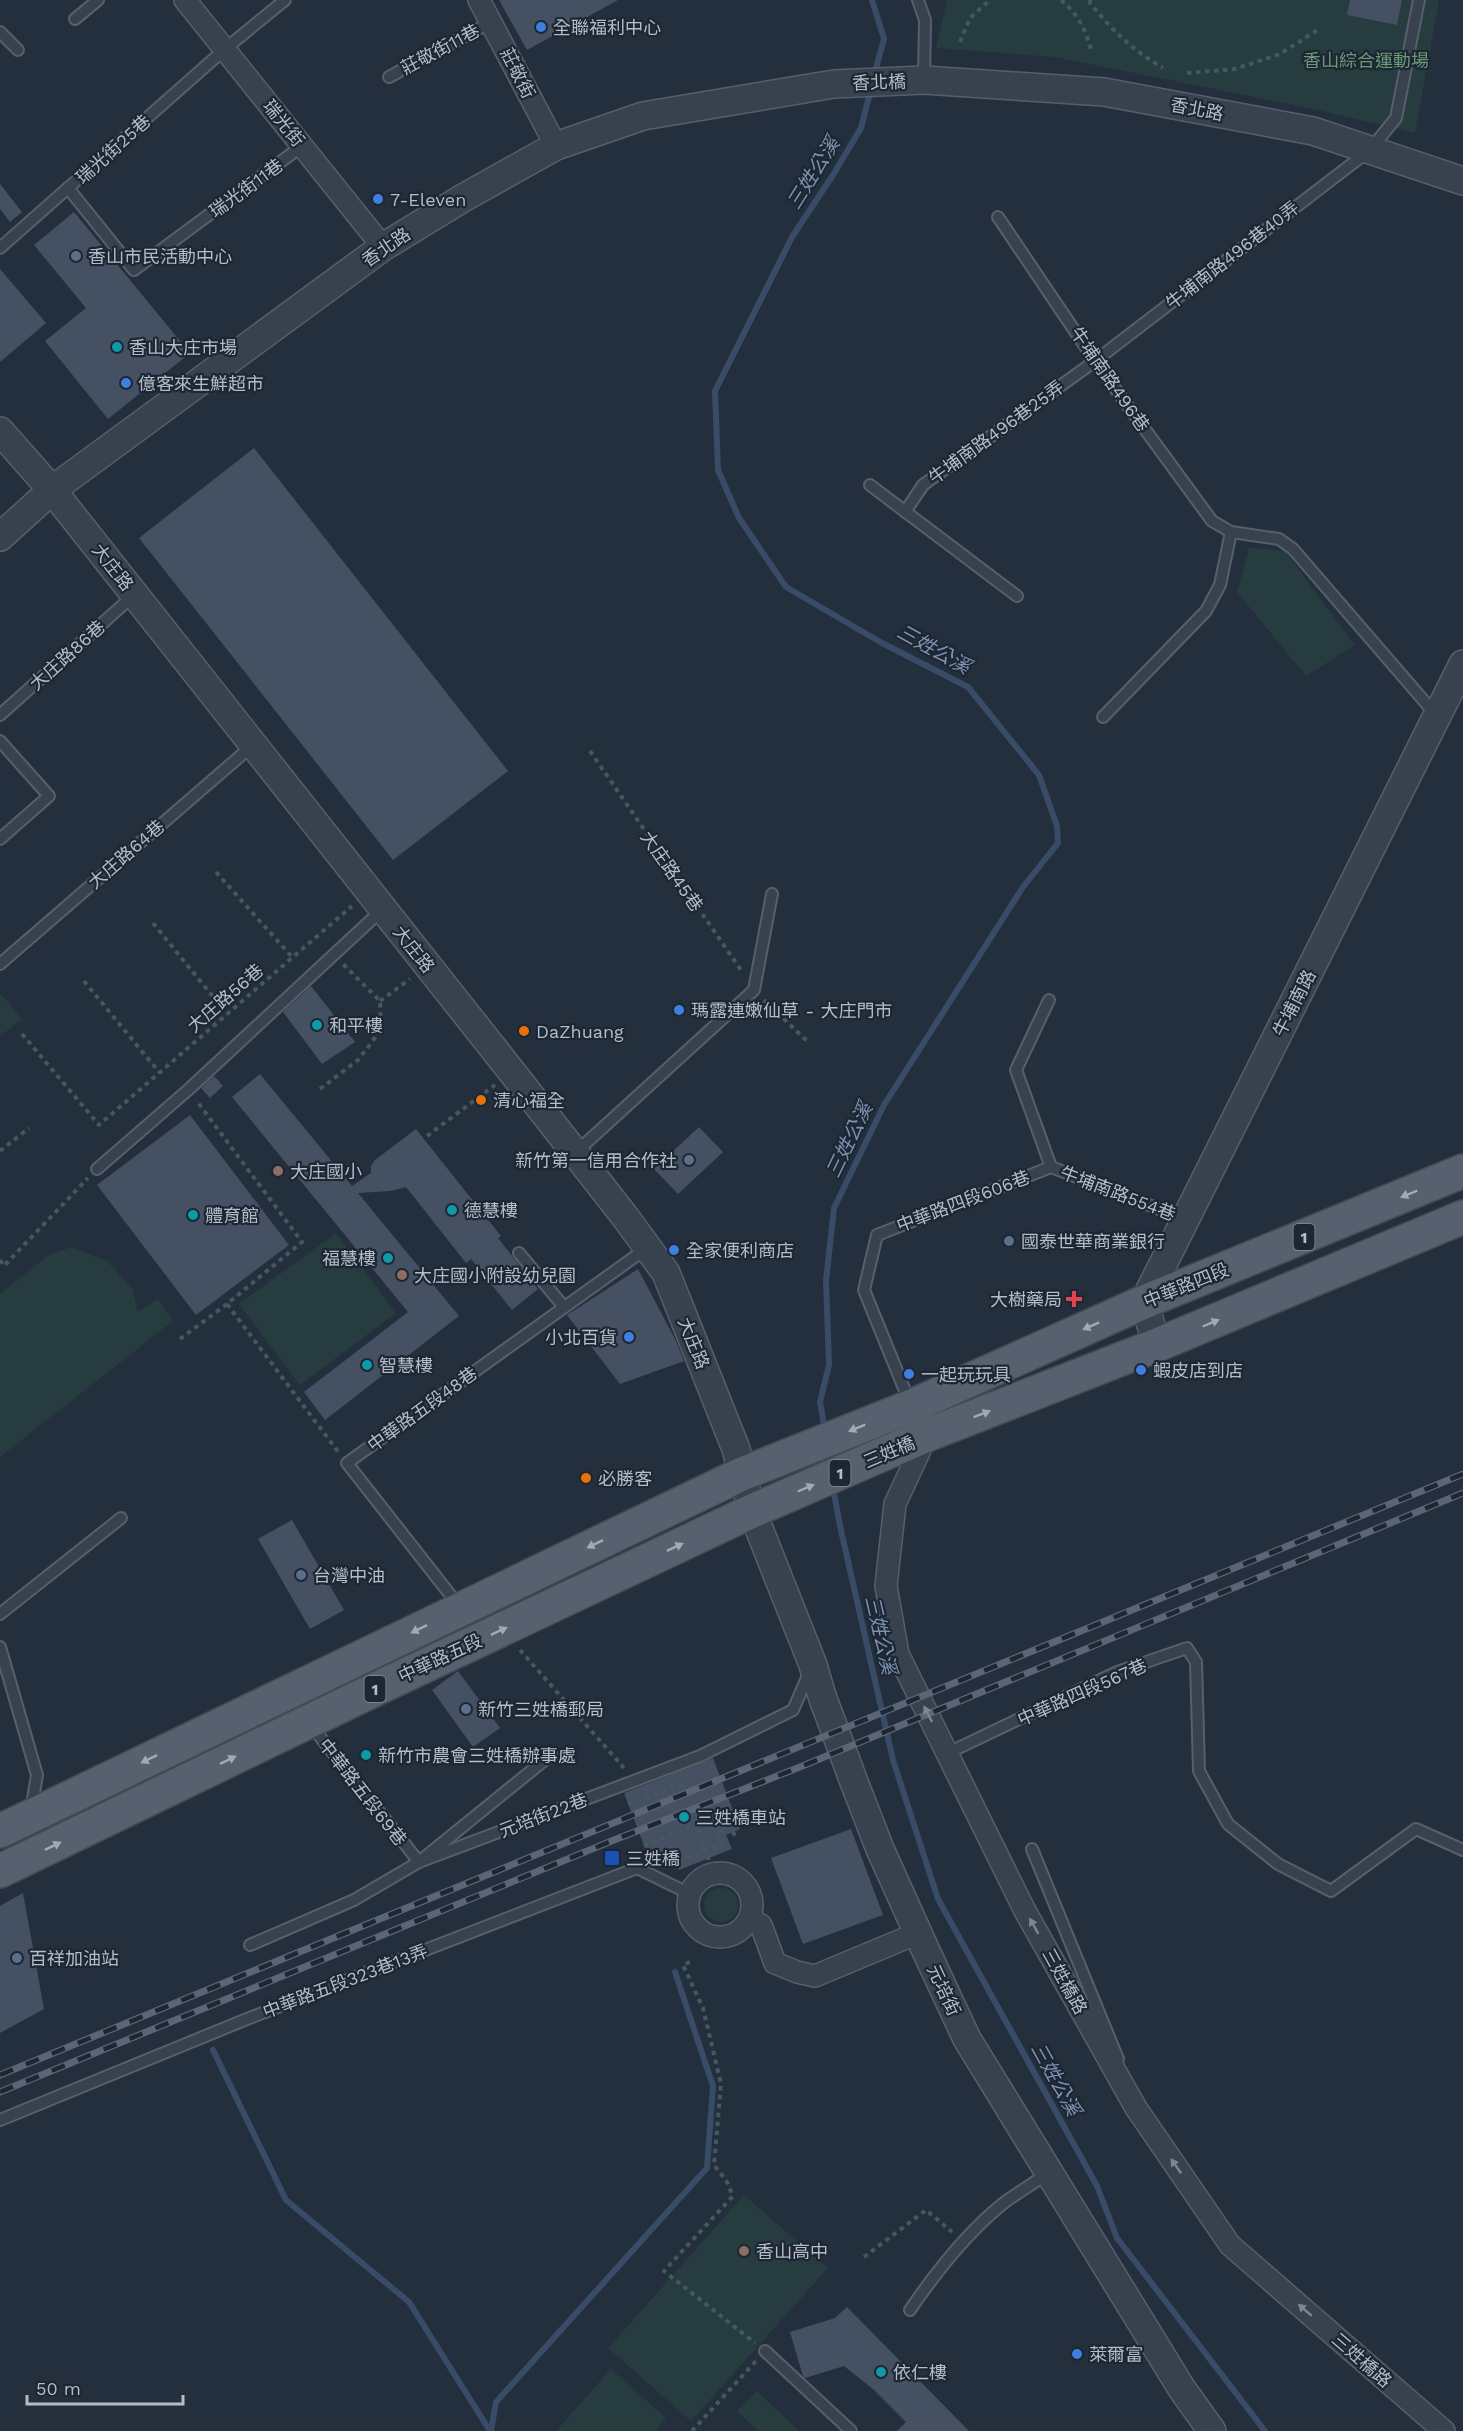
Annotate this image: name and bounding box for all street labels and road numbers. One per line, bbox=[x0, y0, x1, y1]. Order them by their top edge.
street label: 莊敬街11巷 bbox=[397, 20, 483, 78]
street label: 莊敬街 bbox=[496, 44, 540, 102]
street label: 香北橋 bbox=[852, 71, 906, 93]
street label: 香北路 bbox=[1168, 94, 1226, 124]
street label: 瑞光街 bbox=[259, 95, 309, 151]
street label: 瑞光街25巷 bbox=[71, 110, 155, 188]
street label: 瑞光街11巷 bbox=[205, 154, 287, 222]
street label: 牛埔南路496巷40弄 bbox=[1161, 196, 1303, 314]
street label: 香北路 bbox=[358, 223, 414, 271]
street label: 牛埔南路496巷 bbox=[1066, 323, 1154, 435]
street label: 牛埔南路496巷25弄 bbox=[924, 376, 1068, 488]
street label: 大庄路 bbox=[88, 539, 138, 595]
street label: 大庄路86巷 bbox=[25, 616, 109, 694]
street label: 大庄路64巷 bbox=[84, 815, 168, 893]
street label: 大庄路45巷 bbox=[637, 827, 707, 915]
street label: 大庄路 bbox=[389, 921, 439, 977]
street label: 大庄路56巷 bbox=[183, 959, 267, 1037]
street label: 牛埔南路 bbox=[1268, 966, 1320, 1040]
street label: 牛埔南路554巷 bbox=[1057, 1161, 1179, 1225]
street label: 中華路四段606巷 bbox=[893, 1166, 1033, 1236]
road number: 1 bbox=[1294, 1224, 1314, 1250]
street label: 中華路四段 bbox=[1140, 1258, 1232, 1312]
street label: 大庄路 bbox=[674, 1314, 714, 1372]
street label: 中華路五段48巷 bbox=[363, 1362, 481, 1456]
street label: 三姓橋 bbox=[860, 1432, 918, 1472]
road number: 1 bbox=[830, 1460, 850, 1486]
street label: 中華路五段 bbox=[395, 1629, 485, 1687]
street label: 中華路四段567巷 bbox=[1014, 1654, 1150, 1730]
road number: 1 bbox=[364, 1676, 386, 1702]
street label: 中華路五段69巷 bbox=[315, 1734, 411, 1850]
street label: 元培街22巷 bbox=[496, 1789, 590, 1841]
street label: 中華路五段323巷13弄 bbox=[260, 1940, 430, 2022]
street label: 三姓橋路 bbox=[1038, 1944, 1092, 2018]
street label: 元培街 bbox=[923, 1961, 965, 2019]
street label: 三姓橋路 bbox=[1328, 2328, 1396, 2392]

